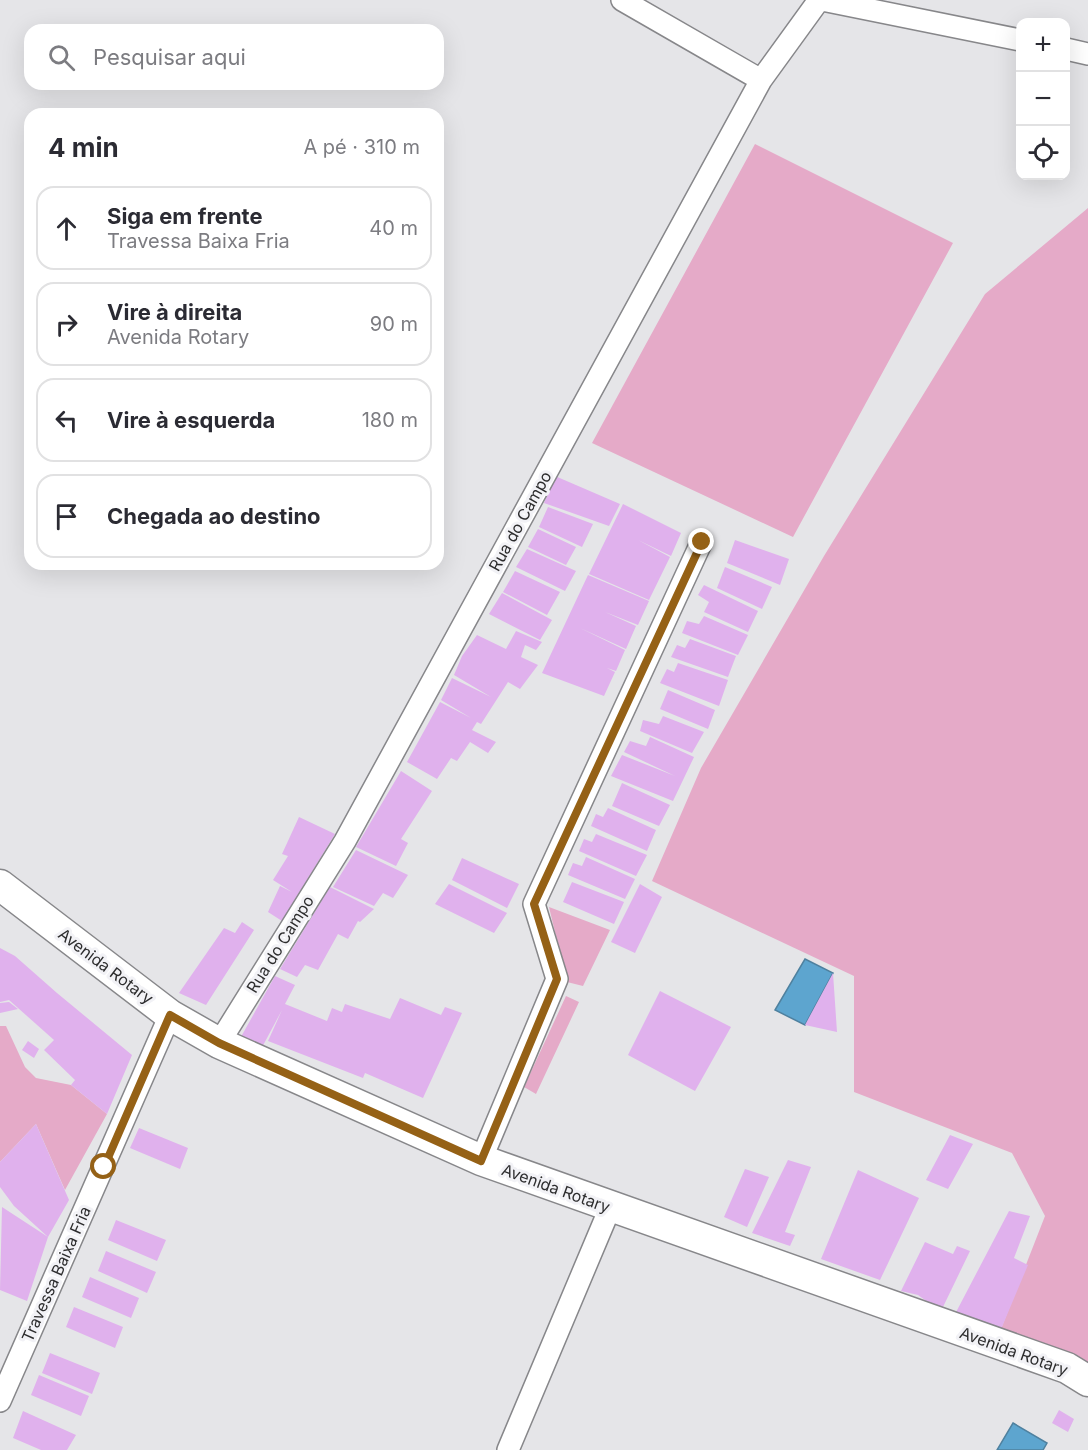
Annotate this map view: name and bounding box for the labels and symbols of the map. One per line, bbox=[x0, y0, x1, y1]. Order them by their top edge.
street label: Rua do Campo bbox=[484, 468, 556, 574]
route end bbox=[688, 528, 714, 554]
street label: Rua do Campo bbox=[242, 892, 318, 996]
street label: Avenida Rotary bbox=[55, 924, 157, 1008]
route start bbox=[90, 1153, 116, 1179]
street label: Avenida Rotary bbox=[499, 1159, 613, 1217]
street label: Travessa Baixa Fria bbox=[17, 1203, 95, 1345]
street label: Avenida Rotary bbox=[957, 1322, 1071, 1380]

